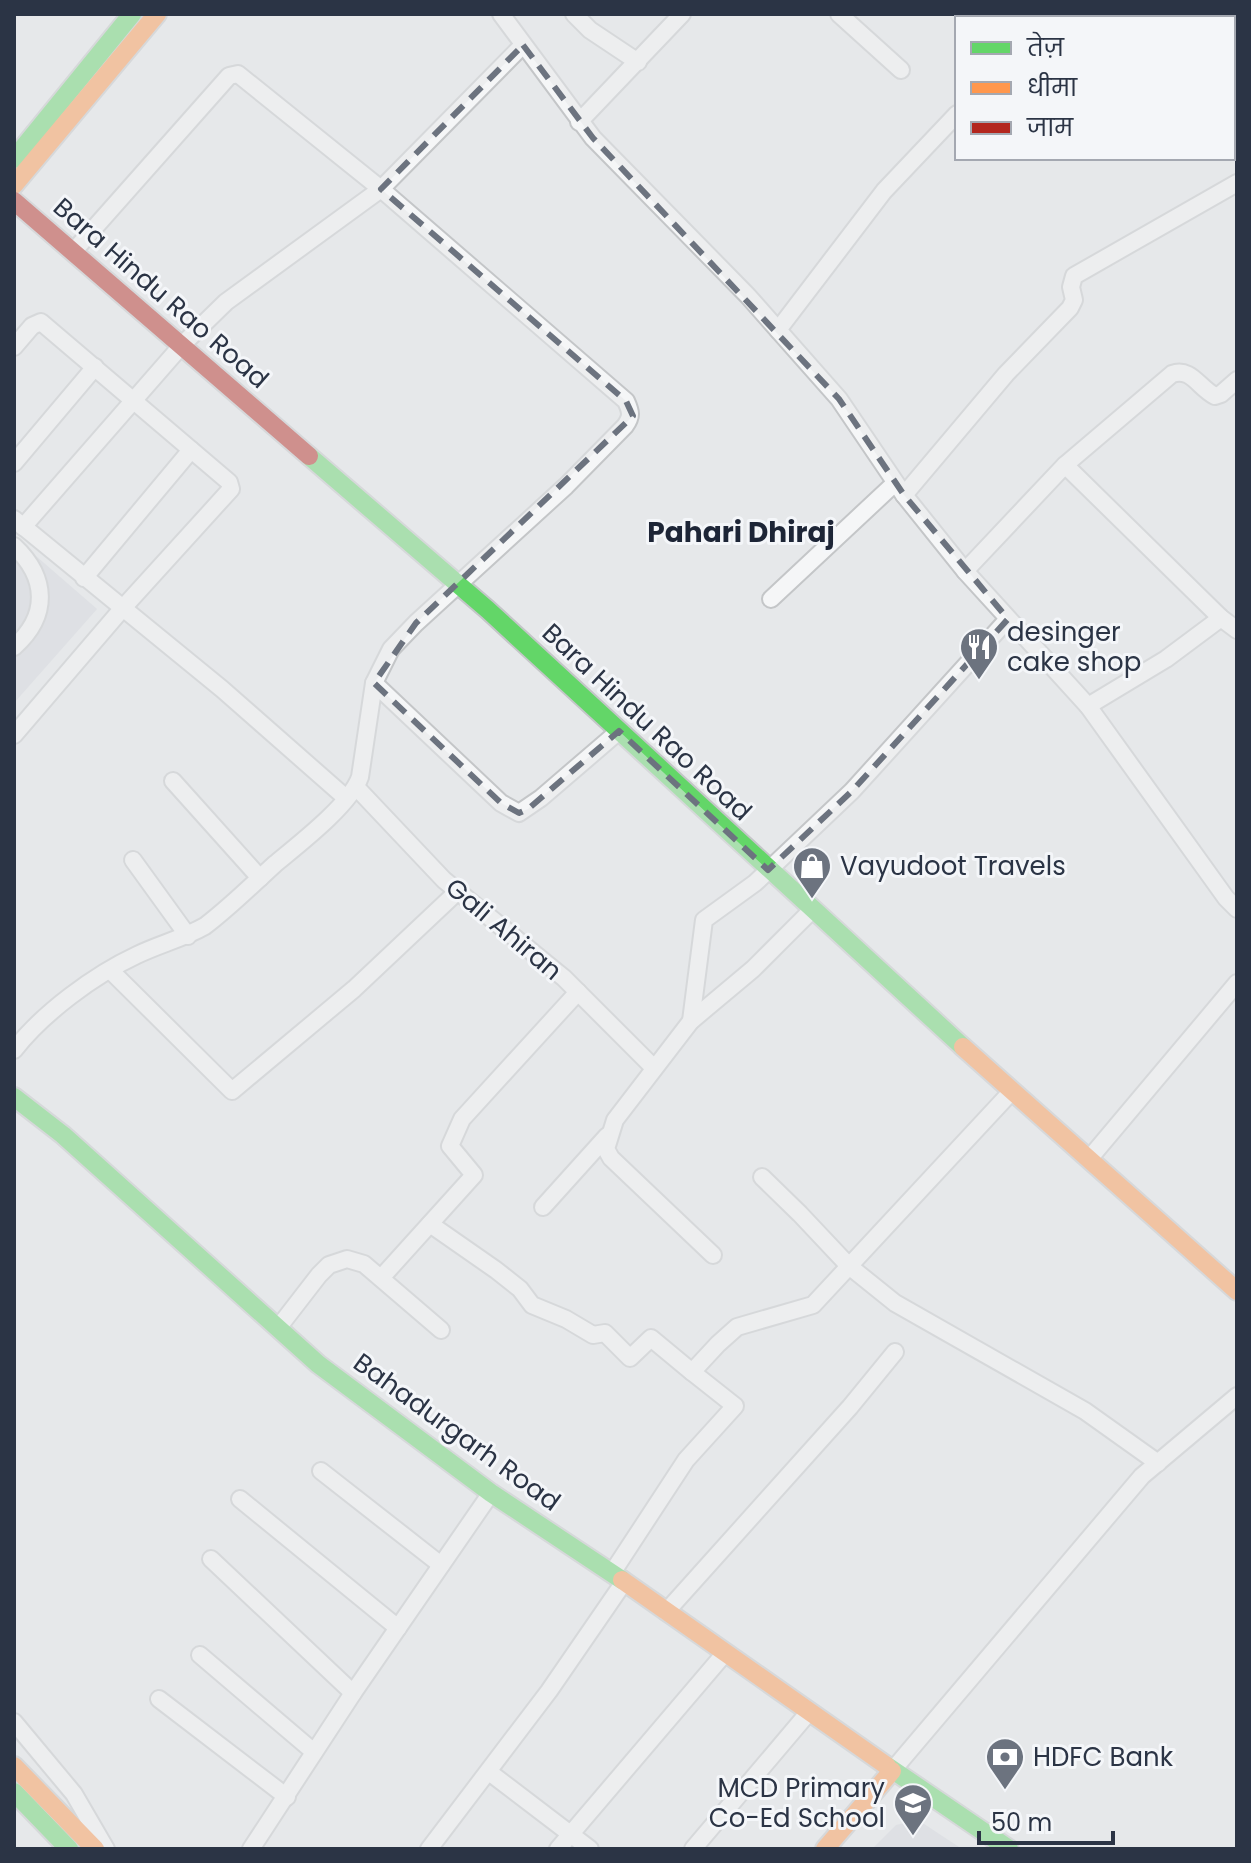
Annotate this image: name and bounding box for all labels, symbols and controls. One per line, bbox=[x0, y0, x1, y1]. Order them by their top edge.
legend bbox=[955, 16, 1235, 160]
text: तेज़ bbox=[1026, 31, 1065, 64]
text: धीमा bbox=[1027, 71, 1078, 104]
text: जाम bbox=[1026, 111, 1074, 144]
street label: Bara Hindu Rao Road bbox=[46, 189, 276, 397]
district label: Pahari Dhiraj bbox=[647, 513, 835, 552]
place label: desinger cake shop bbox=[1007, 614, 1141, 680]
street label: Bara Hindu Rao Road bbox=[534, 615, 760, 829]
restaurant icon: desinger cake shop bbox=[958, 626, 1000, 681]
shop icon: Vayudoot Travels bbox=[791, 845, 833, 900]
place label: Vayudoot Travels bbox=[840, 848, 1066, 884]
street label: Gali Ahiran bbox=[438, 870, 570, 988]
street label: Bahadurgarh Road bbox=[346, 1345, 568, 1519]
bank icon: HDFC Bank bbox=[984, 1736, 1026, 1791]
place label: HDFC Bank bbox=[1033, 1739, 1174, 1775]
place label: MCD Primary Co-Ed School bbox=[709, 1770, 885, 1836]
school or university icon: MCD Primary Co-Ed School bbox=[892, 1782, 934, 1837]
scale bar bbox=[979, 1795, 1113, 1845]
text: 50 m bbox=[991, 1806, 1052, 1839]

